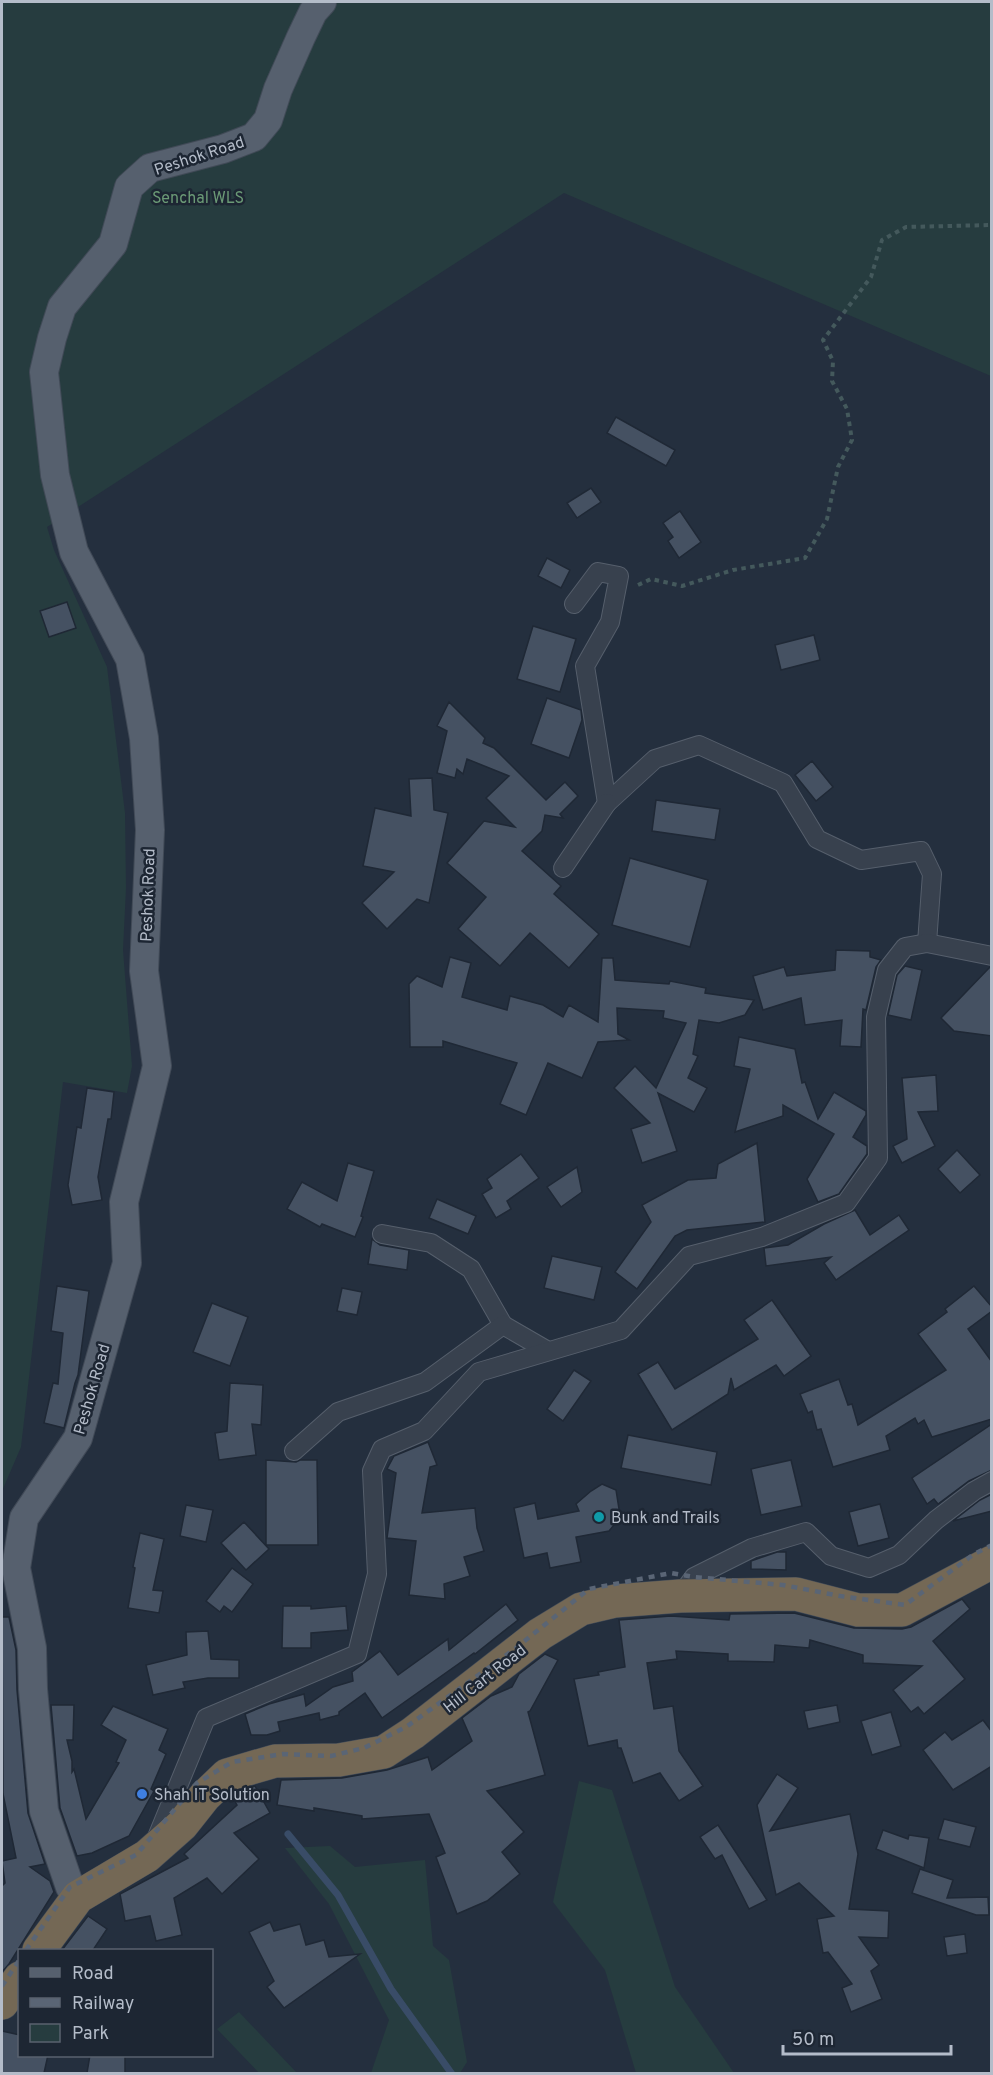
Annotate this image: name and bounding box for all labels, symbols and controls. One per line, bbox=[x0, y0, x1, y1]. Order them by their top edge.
street label: Peshok Road bbox=[152, 133, 247, 181]
park label: Senchal WLS bbox=[152, 189, 244, 209]
street label: Peshok Road bbox=[137, 848, 161, 942]
street label: Peshok Road bbox=[70, 1342, 115, 1437]
place label: Bunk and Trails bbox=[611, 1509, 720, 1529]
marker: Bunk and Trails bbox=[592, 1510, 606, 1524]
street label: Hill Cart Road bbox=[440, 1641, 531, 1718]
place label: Shah IT Solution bbox=[154, 1786, 270, 1806]
marker: Shah IT Solution bbox=[135, 1787, 149, 1801]
legend bbox=[18, 1949, 213, 2057]
text: Road bbox=[72, 1963, 114, 1986]
text: Railway bbox=[72, 1993, 134, 2016]
scale bar bbox=[783, 2018, 951, 2056]
text: Park bbox=[72, 2023, 109, 2046]
text: 50 m bbox=[792, 2029, 834, 2052]

